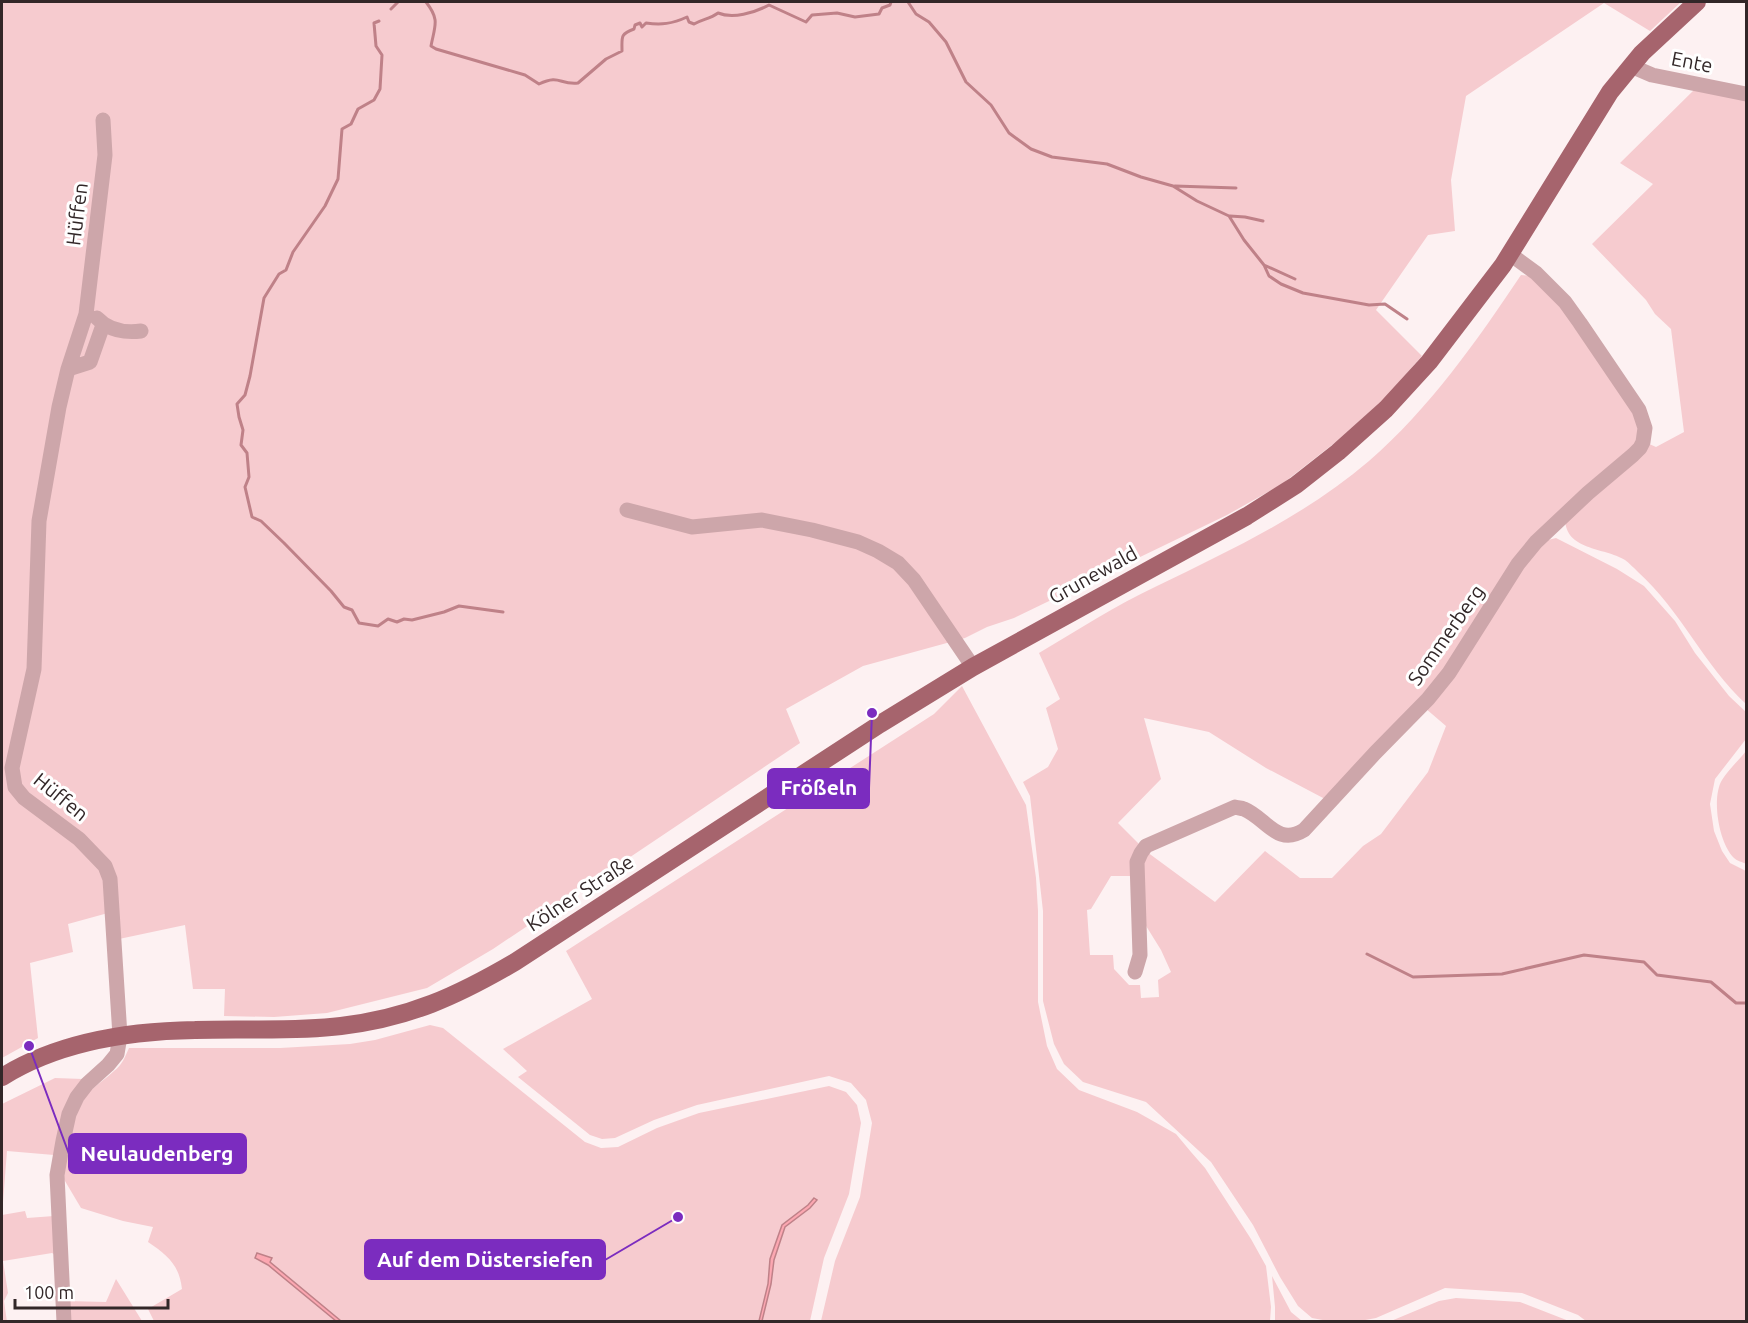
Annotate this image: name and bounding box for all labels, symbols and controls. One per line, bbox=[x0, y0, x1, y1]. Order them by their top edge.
street label: Ente bbox=[1670, 46, 1715, 77]
street label: Hüffen bbox=[61, 181, 92, 247]
street label: Grunewald bbox=[1045, 541, 1141, 608]
street label: Sommerberg bbox=[1403, 580, 1489, 689]
street label: Hüffen bbox=[30, 768, 93, 825]
callout: Frößeln bbox=[768, 769, 869, 808]
text: Frößeln bbox=[781, 775, 857, 799]
street label: Kölner Straße bbox=[522, 850, 637, 936]
callout: Neulaudenberg bbox=[69, 1134, 246, 1173]
text: Neulaudenberg bbox=[81, 1141, 233, 1165]
callout: Auf dem Düstersiefen bbox=[365, 1240, 605, 1279]
text: Auf dem Düstersiefen bbox=[377, 1247, 593, 1271]
scale bar bbox=[15, 1272, 168, 1310]
text: 100 m bbox=[24, 1282, 74, 1302]

